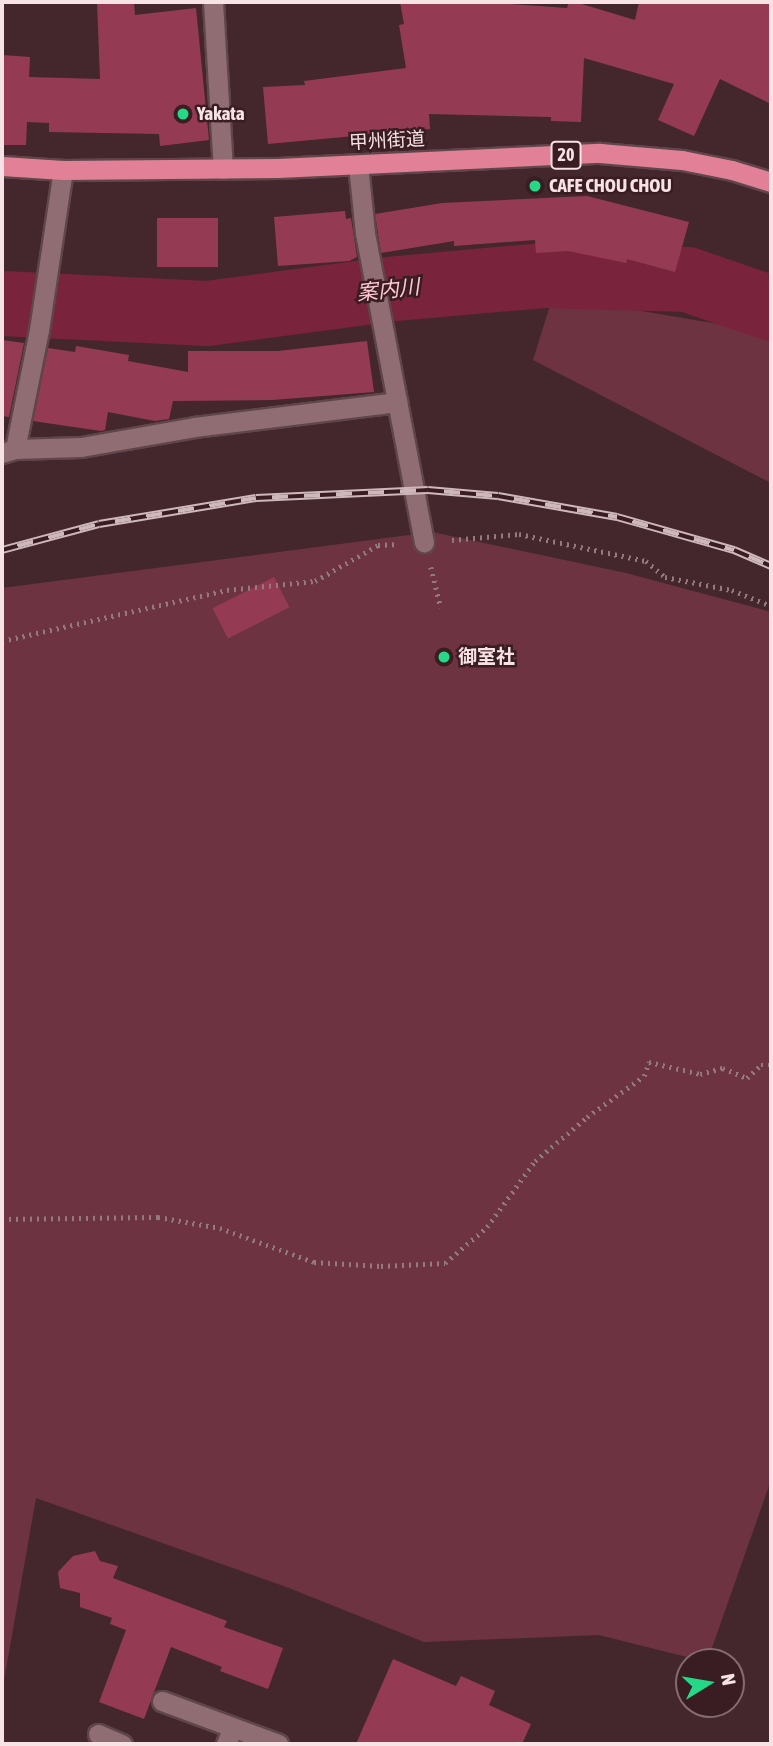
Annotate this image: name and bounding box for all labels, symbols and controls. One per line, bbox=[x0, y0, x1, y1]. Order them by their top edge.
place label: Yakata bbox=[197, 103, 245, 125]
marker: Yakata bbox=[175, 106, 191, 122]
street label: 甲州街道 bbox=[348, 128, 426, 154]
road number: 20 bbox=[550, 140, 582, 170]
place label: CAFE CHOU CHOU bbox=[549, 175, 672, 197]
marker: CAFE CHOU CHOU bbox=[527, 178, 543, 194]
water label: 案内川 bbox=[355, 273, 421, 305]
place label: 御室社 bbox=[458, 646, 515, 668]
marker: 御室社 bbox=[436, 649, 452, 665]
north arrow bbox=[675, 1648, 745, 1718]
text: N bbox=[717, 1672, 741, 1687]

